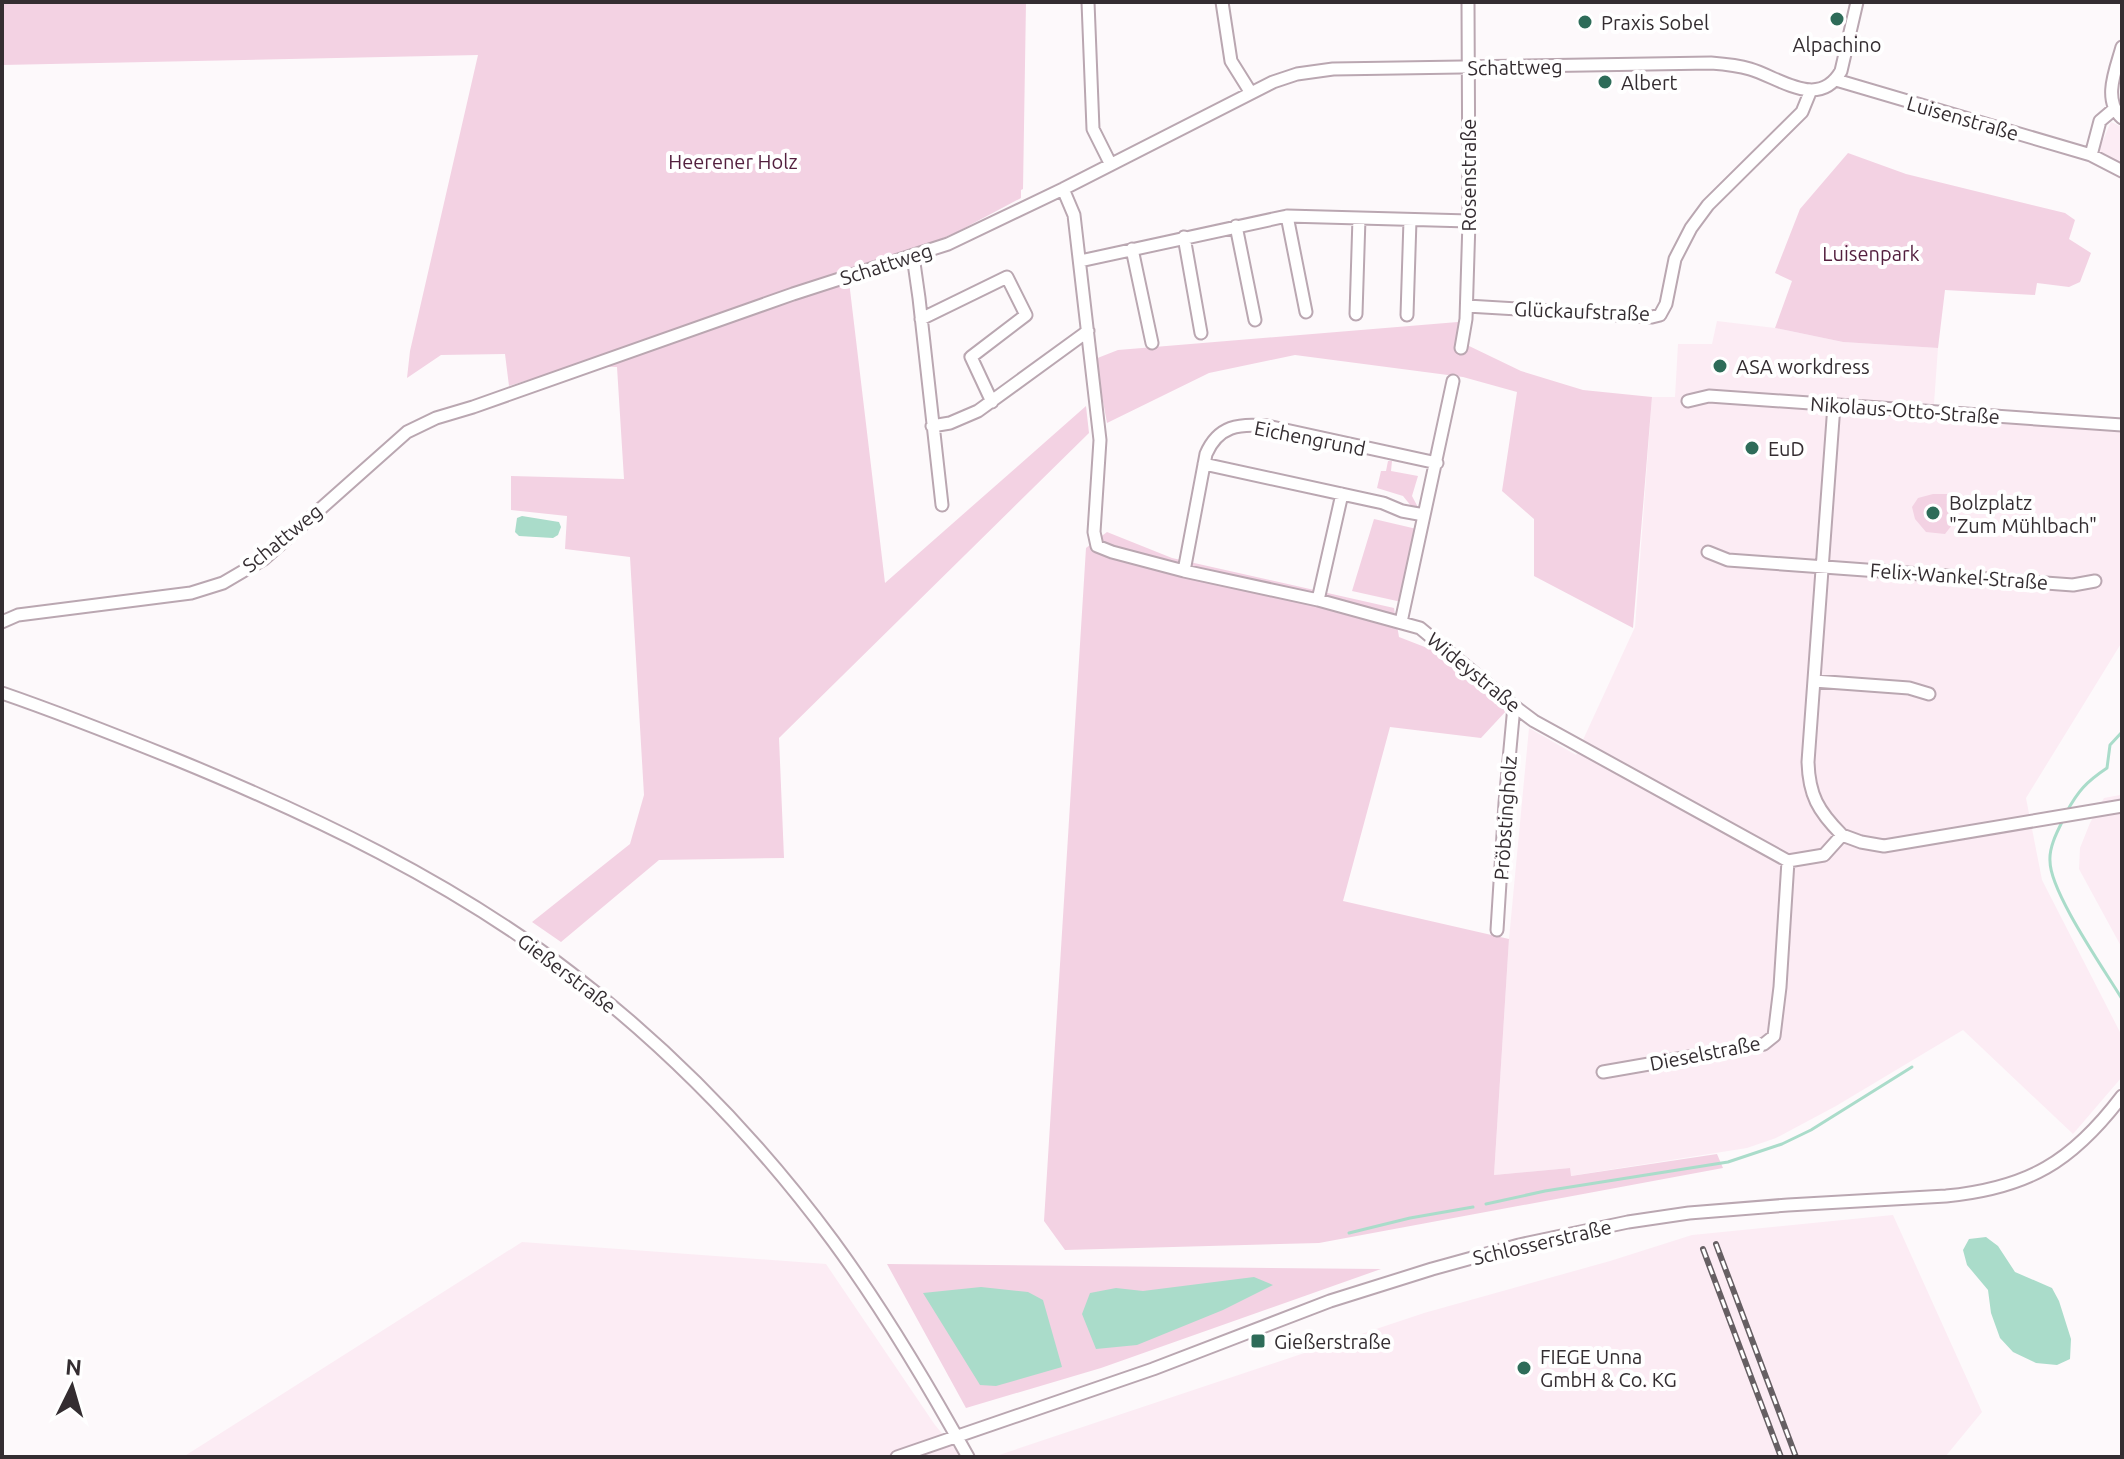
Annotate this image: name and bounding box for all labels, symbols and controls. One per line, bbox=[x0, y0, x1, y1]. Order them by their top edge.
marker: Alpachino bbox=[1828, 10, 1846, 28]
place label: Praxis Sobel bbox=[1601, 11, 1709, 34]
marker: Praxis Sobel bbox=[1576, 13, 1594, 31]
place label: Alpachino bbox=[1793, 33, 1881, 56]
street label: Schattweg bbox=[1467, 55, 1563, 79]
place label: Albert bbox=[1621, 71, 1678, 94]
marker: Albert bbox=[1596, 73, 1614, 91]
street label: Luisenstraße bbox=[1905, 91, 2021, 145]
street label: Rosenstraße bbox=[1457, 119, 1480, 231]
park label: Heerener Holz bbox=[668, 150, 798, 173]
street label: Schattweg bbox=[837, 238, 935, 290]
park label: Luisenpark bbox=[1822, 242, 1920, 265]
street label: Glückaufstraße bbox=[1514, 297, 1650, 325]
place label: ASA workdress bbox=[1736, 355, 1870, 378]
marker: ASA workdress bbox=[1711, 357, 1729, 375]
street label: Nikolaus-Otto-Straße bbox=[1809, 392, 2001, 428]
street label: Eichengrund bbox=[1252, 416, 1368, 460]
place label: EuD bbox=[1768, 437, 1805, 460]
marker: EuD bbox=[1743, 439, 1761, 457]
place label: Bolzplatz "Zum Mühlbach" bbox=[1949, 491, 2097, 537]
street label: Schattweg bbox=[238, 499, 326, 577]
marker: Bolzplatz "Zum Mühlbach" bbox=[1924, 504, 1942, 522]
street label: Felix-Wankel-Straße bbox=[1869, 558, 2049, 594]
street label: Wideystraße bbox=[1423, 627, 1525, 717]
street label: Pröbstingholz bbox=[1489, 755, 1521, 881]
street label: Gießerstraße bbox=[513, 929, 621, 1017]
street label: Dieselstraße bbox=[1648, 1031, 1762, 1075]
street label: Schlosserstraße bbox=[1470, 1215, 1614, 1269]
place label: Gießerstraße bbox=[1274, 1330, 1391, 1353]
marker: Gießerstraße bbox=[1249, 1332, 1267, 1350]
place label: FIEGE Unna GmbH & Co. KG bbox=[1540, 1345, 1677, 1391]
north arrow bbox=[32, 1347, 112, 1427]
text: N bbox=[65, 1353, 83, 1380]
marker: FIEGE Unna GmbH & Co. KG bbox=[1515, 1359, 1533, 1377]

